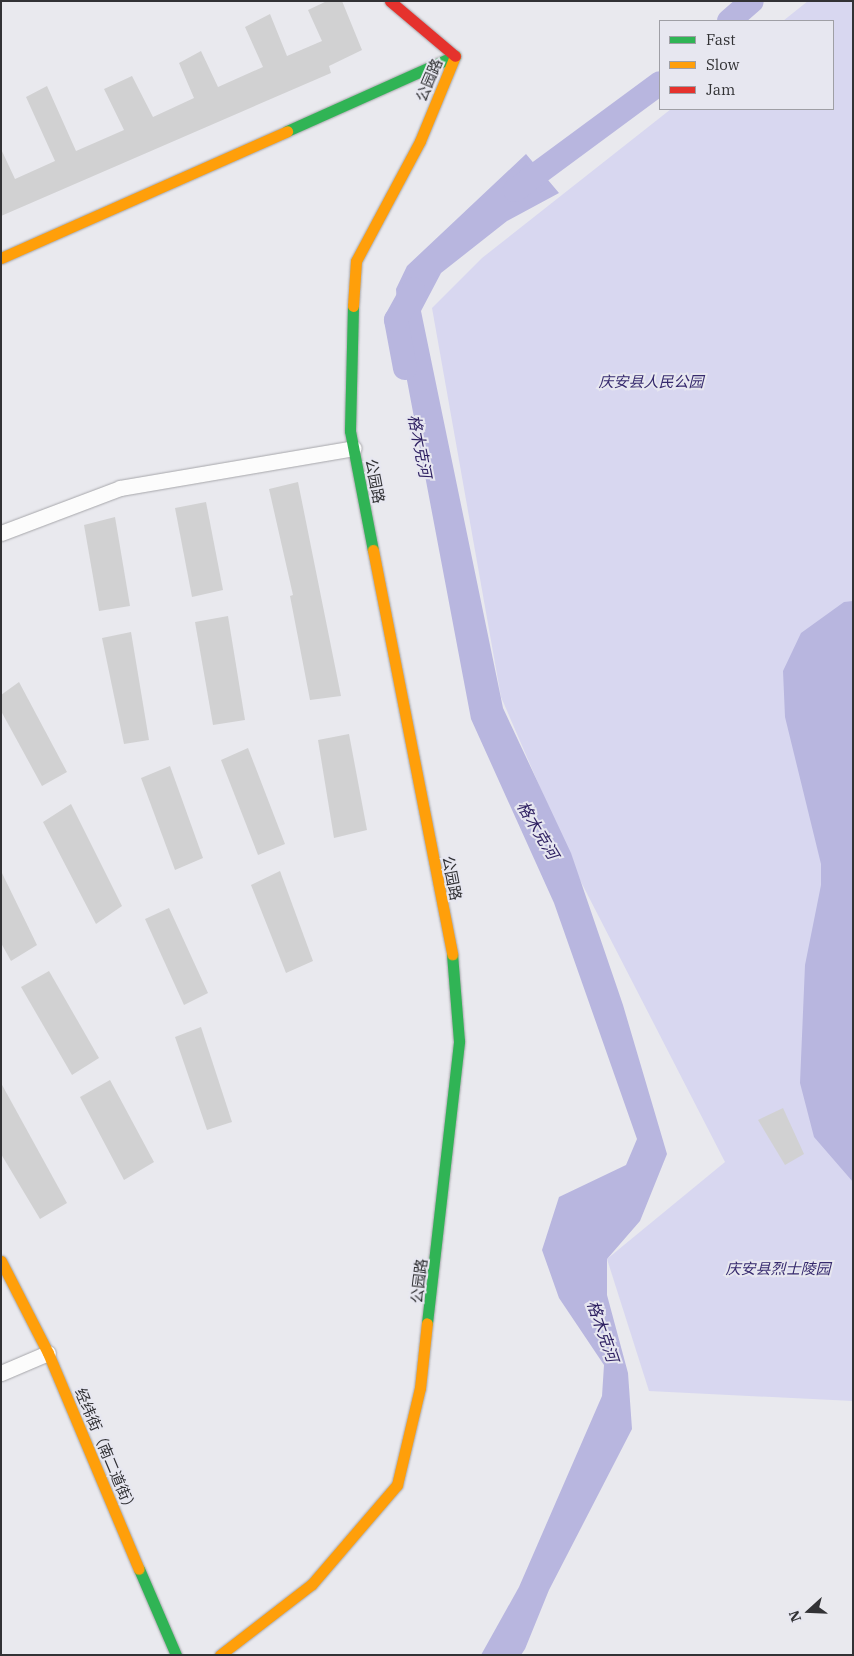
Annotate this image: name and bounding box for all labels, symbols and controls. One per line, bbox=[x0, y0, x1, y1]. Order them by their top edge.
legend bbox=[659, 20, 834, 110]
text: Fast bbox=[706, 30, 736, 49]
text: Slow bbox=[706, 55, 739, 74]
street label: 公园路 bbox=[412, 56, 446, 104]
text: Jam bbox=[706, 80, 735, 99]
park label: 庆安县人民公园 bbox=[599, 373, 703, 391]
water label: 格木克河 bbox=[404, 413, 436, 479]
street label: 公园路 bbox=[362, 457, 388, 505]
water label: 格木克河 bbox=[513, 798, 563, 862]
street label: 公园路 bbox=[439, 854, 465, 902]
street label: 公园路 bbox=[407, 1258, 431, 1304]
park label: 庆安县烈士陵园 bbox=[726, 1260, 830, 1278]
water label: 格木克河 bbox=[584, 1298, 622, 1364]
street label: 经纬街（南二道街） bbox=[71, 1385, 141, 1517]
north arrow bbox=[784, 1586, 834, 1636]
text: N bbox=[785, 1608, 805, 1624]

